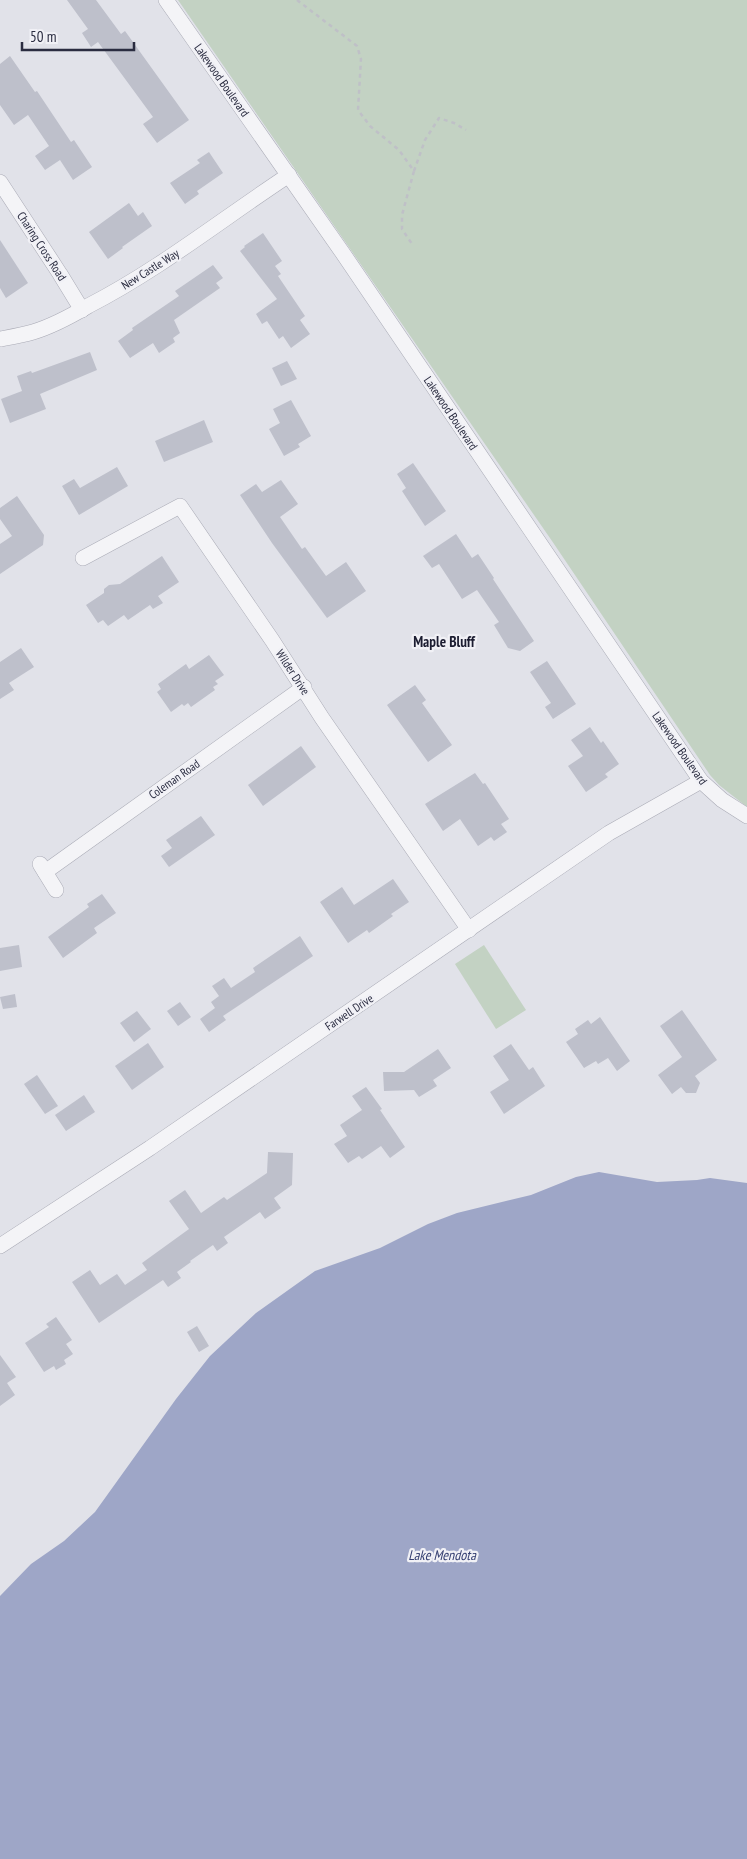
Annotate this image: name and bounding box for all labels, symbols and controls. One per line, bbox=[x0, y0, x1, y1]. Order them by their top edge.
scale bar bbox=[22, 20, 135, 52]
text: 50 m bbox=[30, 27, 56, 46]
street label: Lakewood Boulevard bbox=[191, 41, 253, 119]
street label: Charing Cross Road bbox=[14, 209, 70, 283]
street label: New Castle Way bbox=[118, 245, 182, 293]
street label: Lakewood Boulevard bbox=[421, 373, 481, 453]
district label: Maple Bluff bbox=[413, 632, 476, 651]
street label: Wilder Drive bbox=[273, 646, 313, 698]
street label: Lakewood Boulevard bbox=[649, 709, 711, 787]
street label: Coleman Road bbox=[146, 756, 202, 802]
street label: Farwell Drive bbox=[322, 990, 376, 1034]
water label: Lake Mendota bbox=[408, 1546, 477, 1564]

